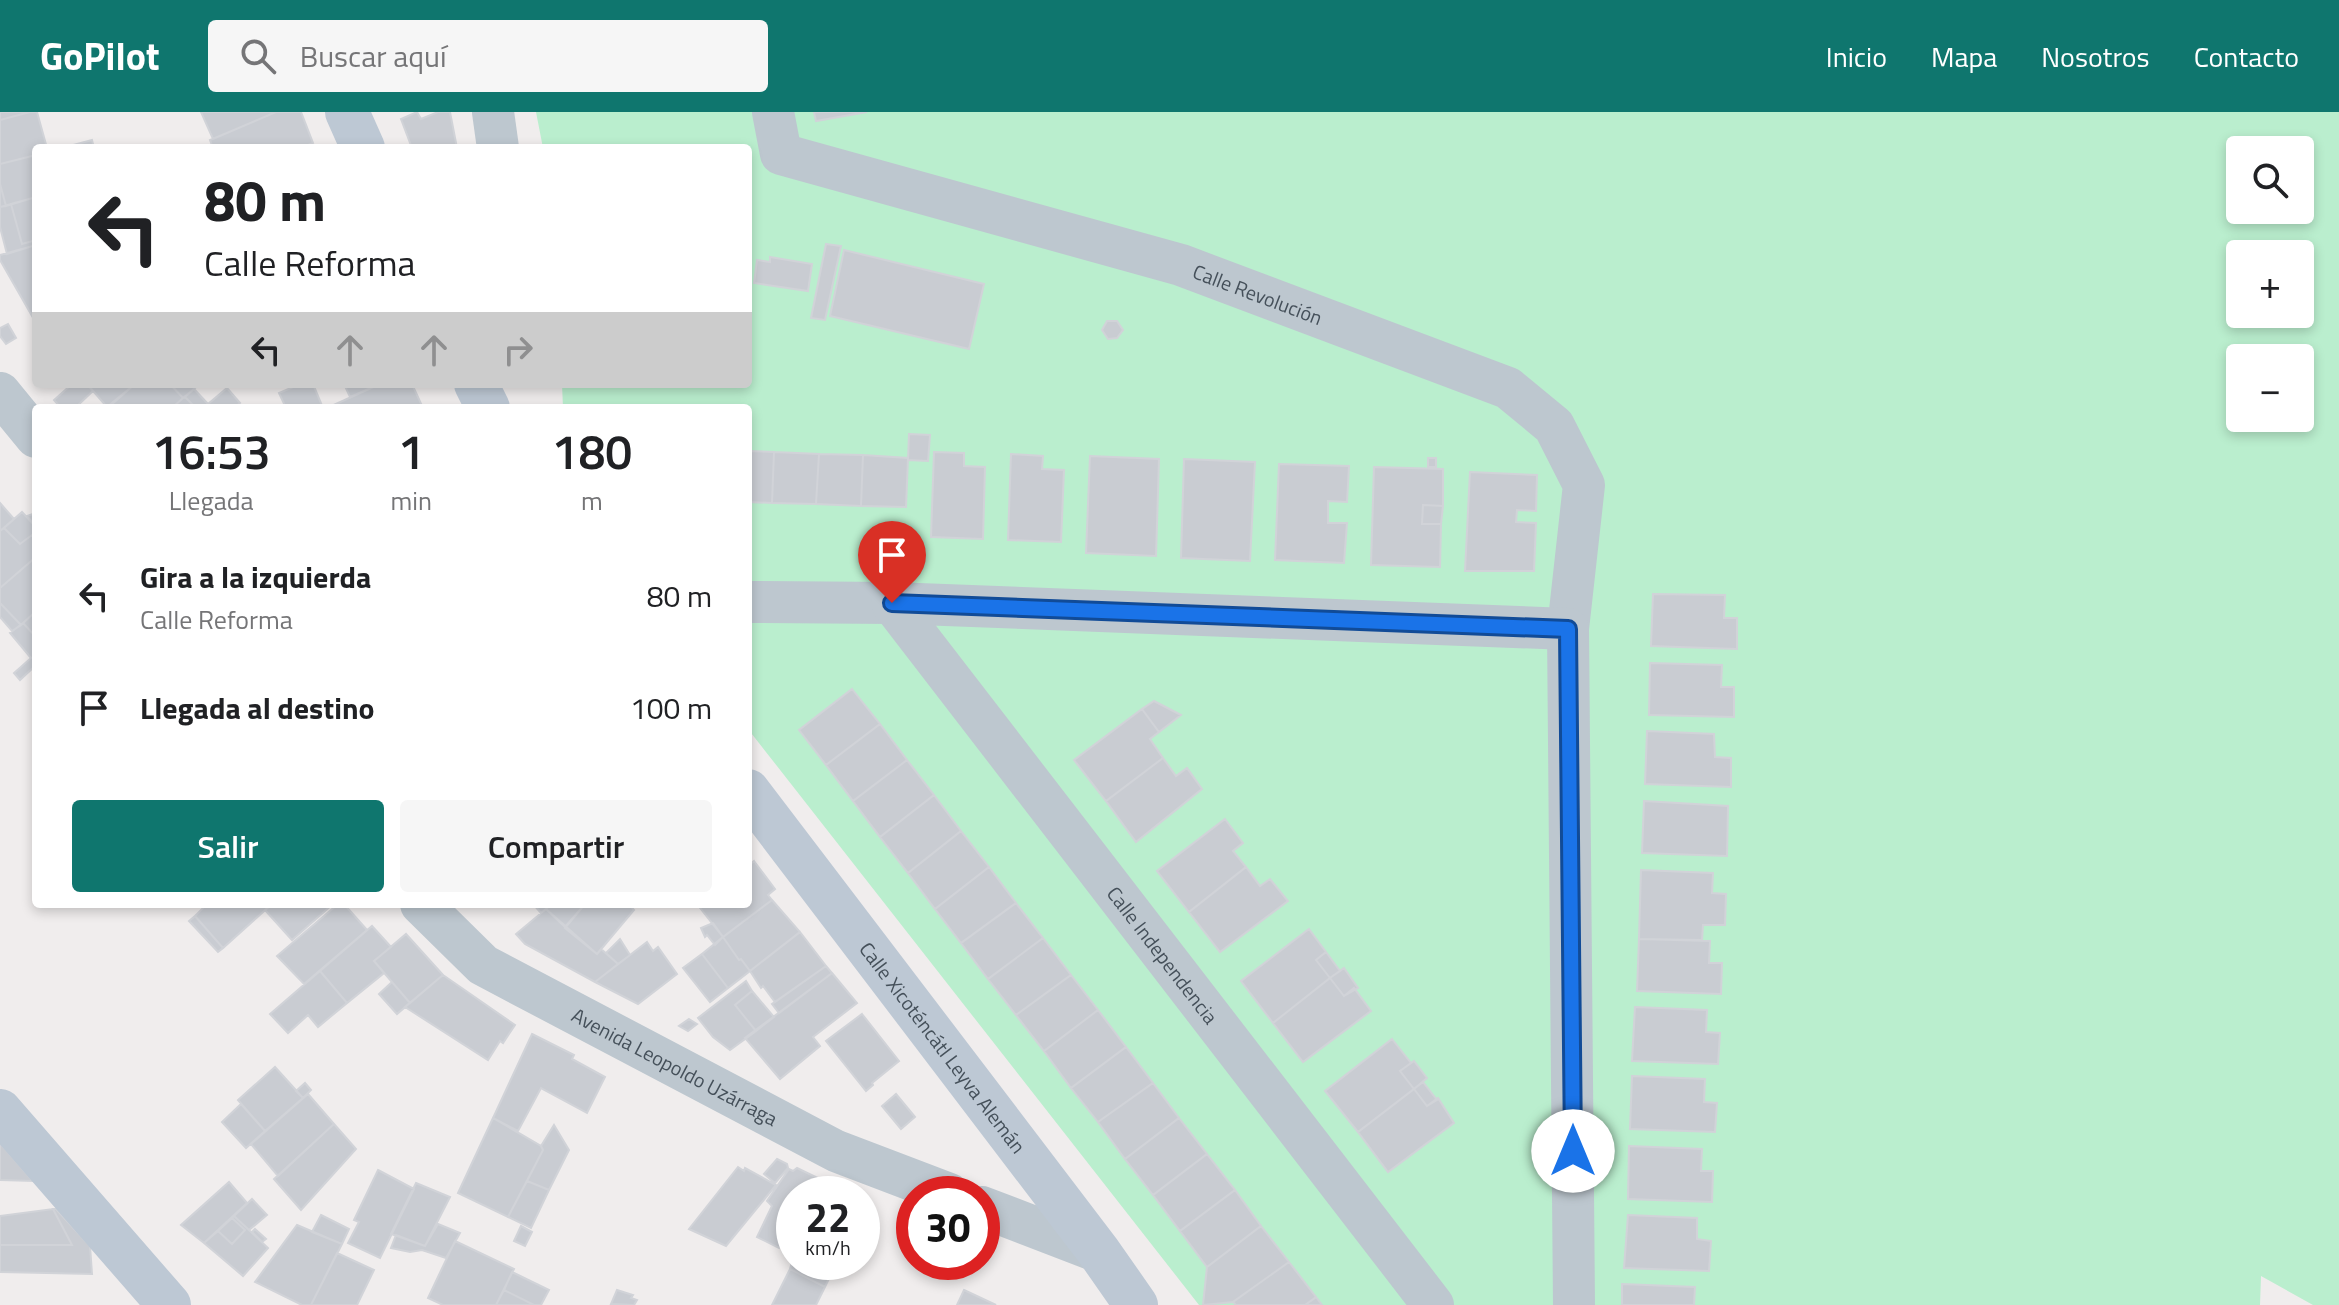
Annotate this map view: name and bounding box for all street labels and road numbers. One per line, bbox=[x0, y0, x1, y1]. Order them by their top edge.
street label: Calle Revolución bbox=[1189, 255, 1327, 332]
street label: Calle Independencia bbox=[1100, 879, 1226, 1030]
street label: Calle Xicoténcátl Leyva Alemán bbox=[852, 935, 1034, 1160]
street label: Avenida Leopoldo Uzárraga bbox=[566, 999, 784, 1133]

